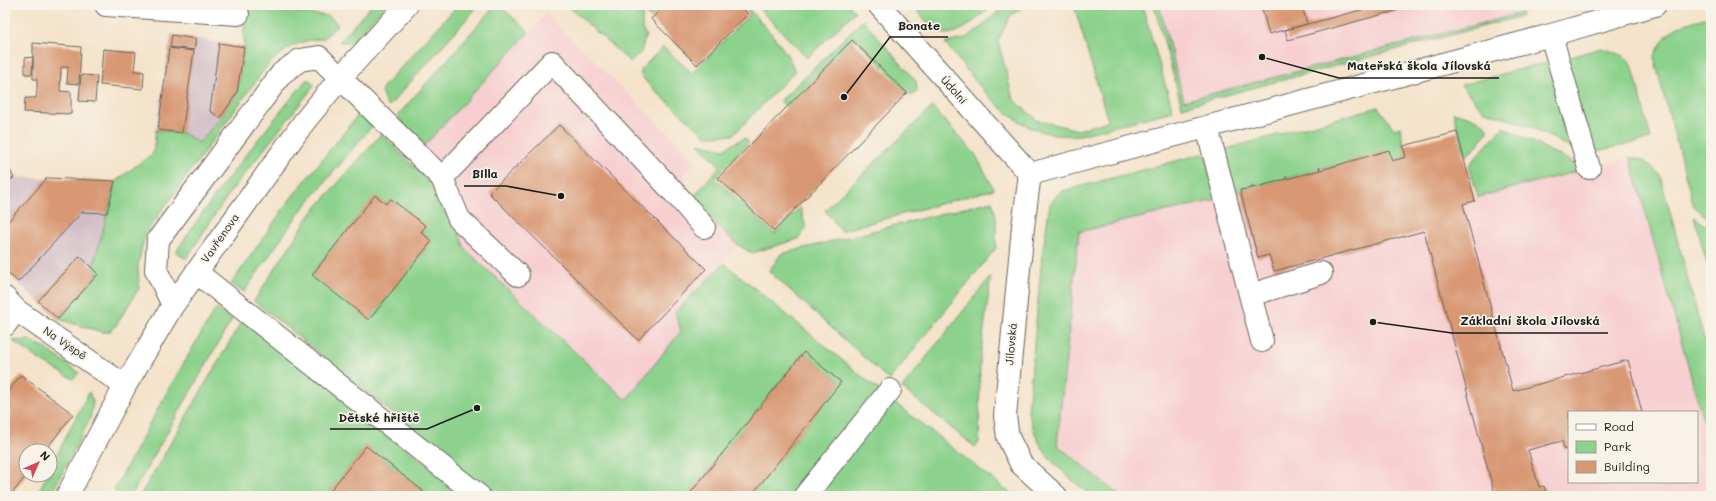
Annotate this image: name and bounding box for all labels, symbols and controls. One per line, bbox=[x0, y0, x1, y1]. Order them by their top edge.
callout: Bonate bbox=[890, 13, 948, 37]
text: Bonate bbox=[898, 17, 940, 33]
callout: Mateřská škola Jílovská bbox=[1339, 54, 1499, 78]
text: Mateřská škola Jílovská bbox=[1347, 57, 1491, 73]
street label: Údolní bbox=[938, 72, 971, 107]
callout: Billa bbox=[464, 162, 506, 186]
text: Billa bbox=[472, 165, 498, 181]
street label: Vavřenova bbox=[197, 210, 242, 266]
callout: Základní škola Jílovská bbox=[1452, 309, 1608, 333]
text: Základní škola Jílovská bbox=[1460, 312, 1600, 328]
street label: Na Výspě bbox=[40, 322, 90, 363]
street label: Jílovská bbox=[1001, 322, 1020, 366]
callout: Dětské hřiště bbox=[330, 405, 427, 429]
text: Dětské hřiště bbox=[339, 409, 419, 425]
legend bbox=[1568, 411, 1698, 483]
text: Road bbox=[1604, 418, 1634, 434]
text: Park bbox=[1604, 438, 1631, 454]
north arrow bbox=[18, 443, 58, 483]
text: N bbox=[37, 447, 54, 464]
text: Building bbox=[1604, 458, 1650, 474]

